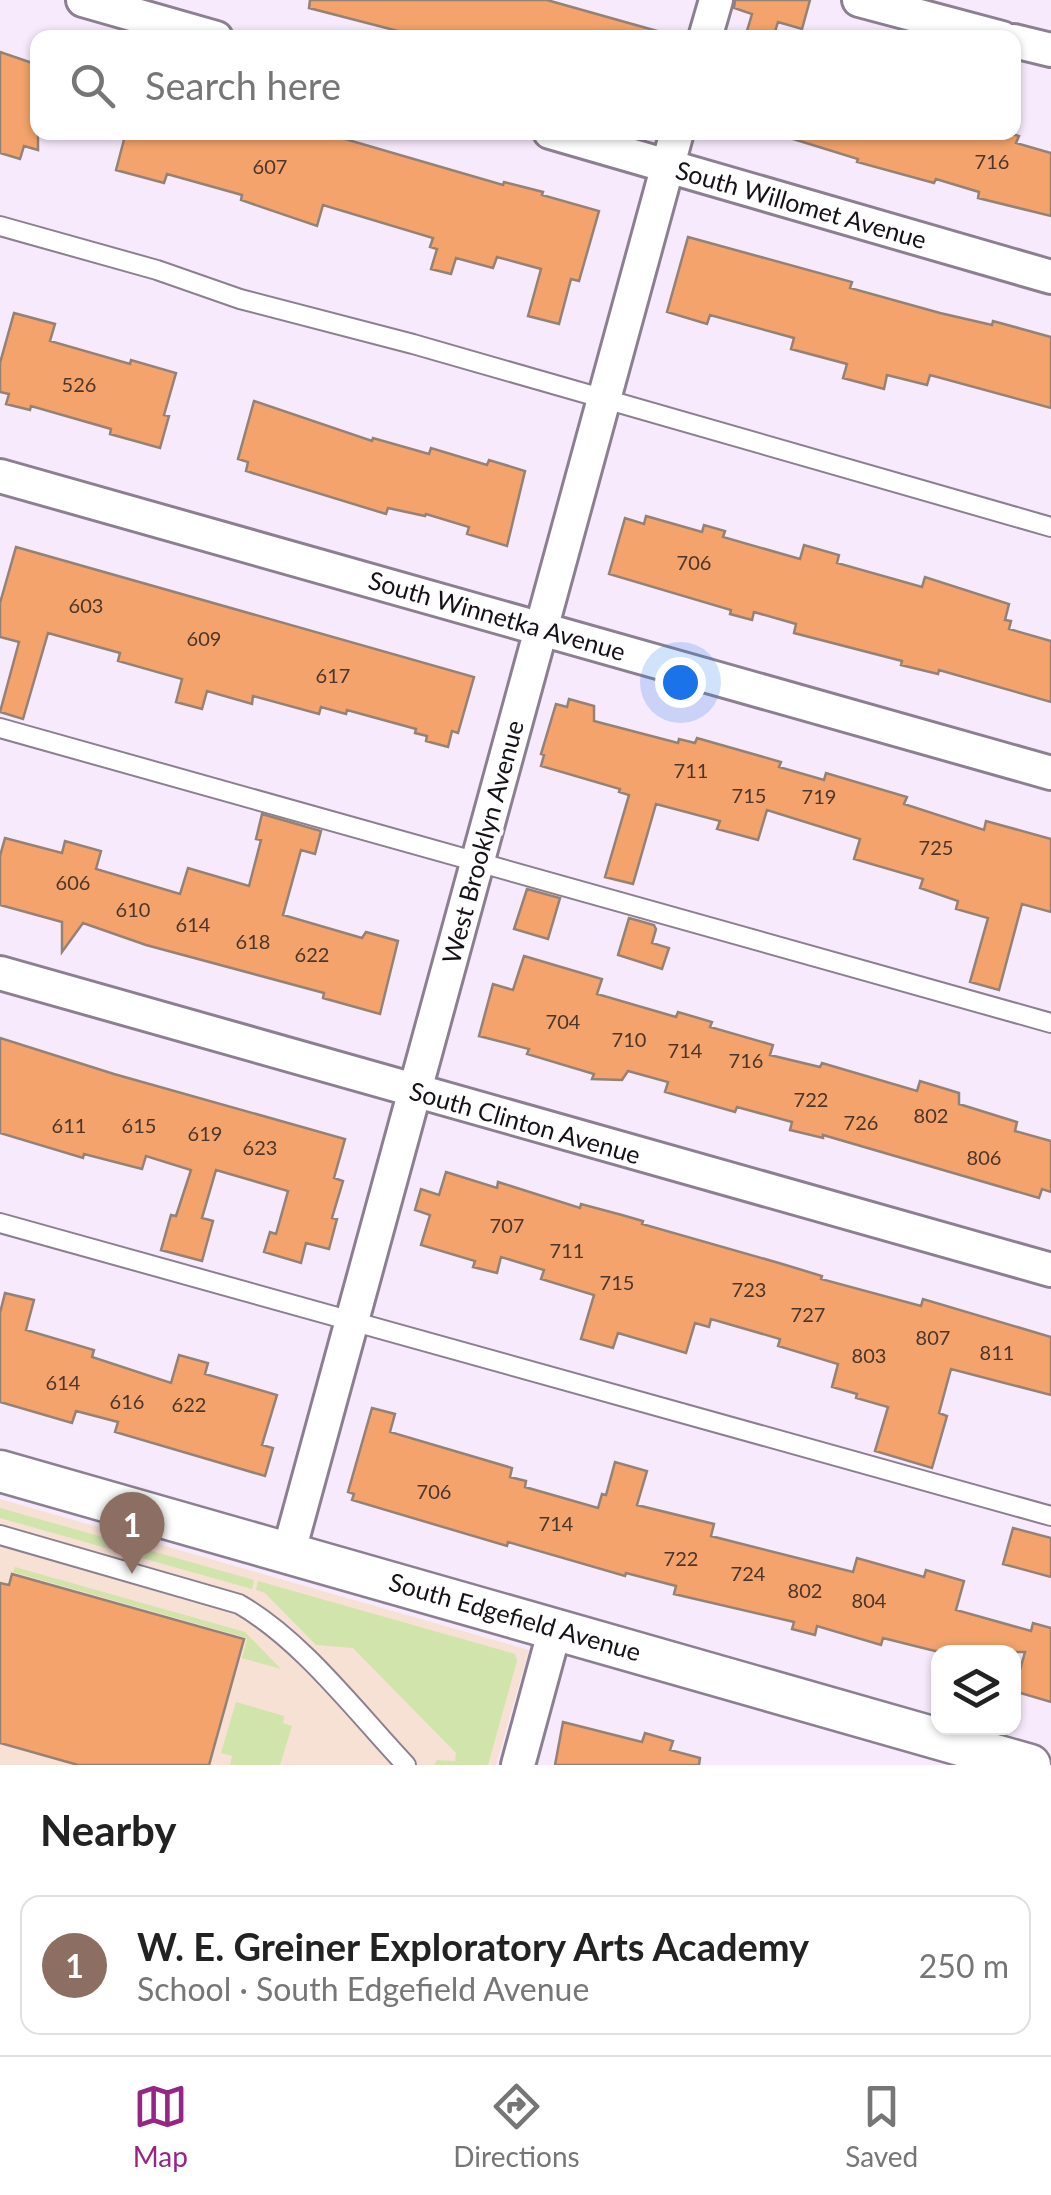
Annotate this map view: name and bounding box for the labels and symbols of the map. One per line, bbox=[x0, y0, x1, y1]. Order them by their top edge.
house number: 716 bbox=[975, 149, 1009, 173]
house number: 607 bbox=[253, 154, 287, 178]
street label: South Willomet Avenue bbox=[672, 154, 930, 254]
house number: 526 bbox=[62, 372, 96, 396]
house number: 706 bbox=[677, 550, 711, 574]
street label: South Winnetka Avenue bbox=[365, 564, 629, 666]
house number: 603 bbox=[69, 593, 103, 617]
house number: 609 bbox=[187, 626, 221, 650]
your location bbox=[655, 657, 706, 708]
house number: 617 bbox=[316, 663, 350, 687]
street label: West Brooklyn Avenue bbox=[435, 717, 529, 967]
house number: 711 bbox=[674, 758, 708, 782]
house number: 715 bbox=[732, 783, 766, 807]
house number: 719 bbox=[802, 784, 836, 808]
house number: 725 bbox=[919, 835, 953, 859]
house number: 606 bbox=[56, 870, 90, 894]
house number: 610 bbox=[116, 897, 150, 921]
house number: 614 bbox=[176, 912, 211, 936]
house number: 618 bbox=[236, 929, 270, 953]
house number: 622 bbox=[295, 942, 329, 966]
house number: 704 bbox=[546, 1009, 581, 1033]
house number: 710 bbox=[612, 1027, 646, 1051]
house number: 714 bbox=[668, 1038, 703, 1062]
house number: 716 bbox=[729, 1048, 763, 1072]
street label: South Clinton Avenue bbox=[406, 1075, 644, 1169]
house number: 722 bbox=[794, 1087, 828, 1111]
house number: 802 bbox=[914, 1103, 948, 1127]
house number: 726 bbox=[844, 1110, 878, 1134]
house number: 611 bbox=[52, 1113, 86, 1137]
house number: 615 bbox=[122, 1113, 156, 1137]
house number: 619 bbox=[188, 1121, 222, 1145]
house number: 623 bbox=[243, 1135, 277, 1159]
house number: 806 bbox=[967, 1145, 1001, 1169]
house number: 707 bbox=[490, 1213, 524, 1237]
house number: 711 bbox=[550, 1238, 584, 1262]
house number: 715 bbox=[600, 1270, 634, 1294]
house number: 723 bbox=[732, 1277, 766, 1301]
house number: 727 bbox=[791, 1302, 825, 1326]
house number: 807 bbox=[916, 1325, 950, 1349]
house number: 811 bbox=[980, 1340, 1014, 1364]
house number: 803 bbox=[852, 1343, 886, 1367]
house number: 614 bbox=[46, 1370, 81, 1394]
house number: 616 bbox=[110, 1389, 144, 1413]
house number: 622 bbox=[172, 1392, 206, 1416]
house number: 706 bbox=[417, 1479, 451, 1503]
pin: 1 bbox=[100, 1492, 164, 1574]
house number: 714 bbox=[539, 1511, 574, 1535]
house number: 722 bbox=[664, 1546, 698, 1570]
house number: 724 bbox=[731, 1561, 766, 1585]
street label: South Edgefield Avenue bbox=[386, 1566, 645, 1666]
house number: 802 bbox=[788, 1578, 822, 1602]
house number: 804 bbox=[852, 1588, 887, 1612]

